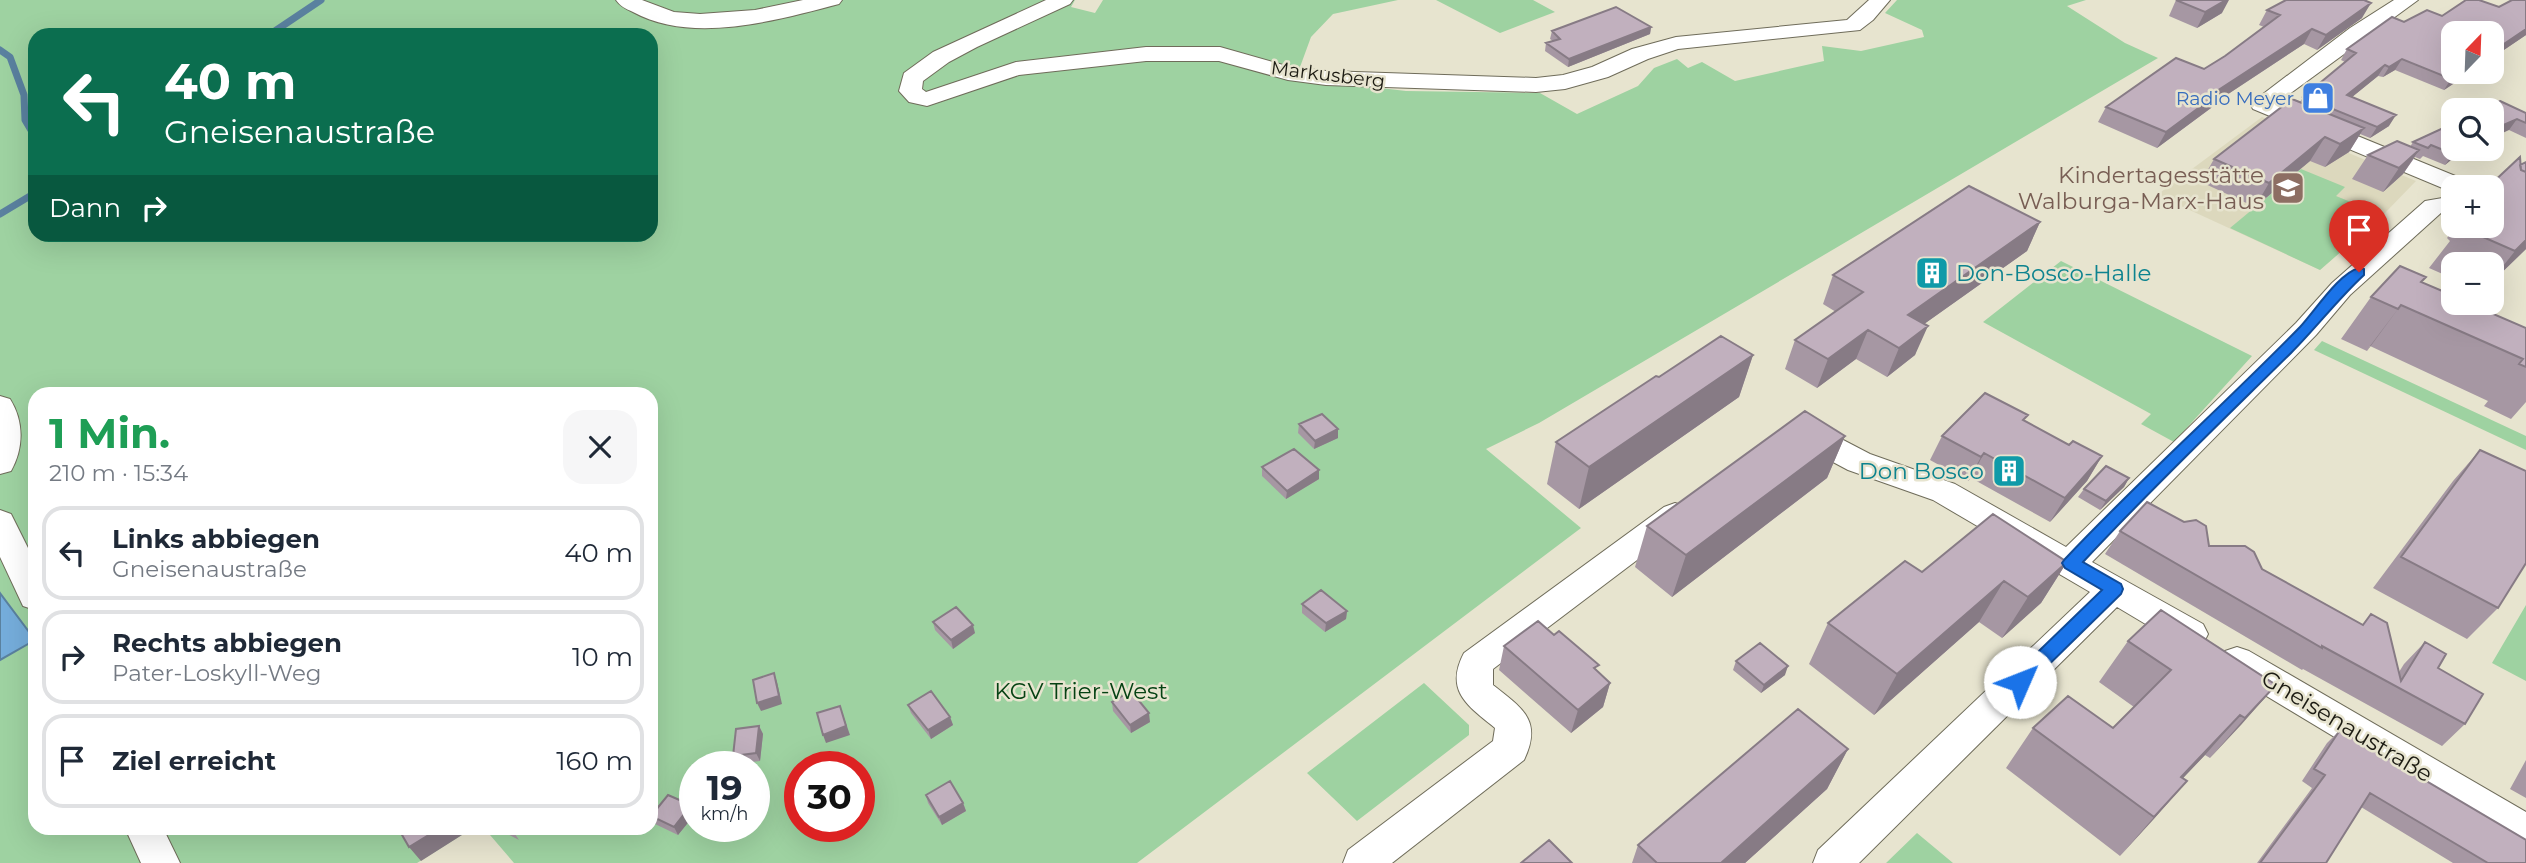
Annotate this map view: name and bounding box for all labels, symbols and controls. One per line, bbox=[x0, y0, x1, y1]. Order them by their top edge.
north arrow bbox=[2441, 21, 2504, 84]
map controls bbox=[2441, 21, 2504, 315]
text: 40 m bbox=[164, 52, 296, 111]
icon: left bbox=[49, 56, 140, 147]
street label: Markusberg bbox=[1270, 56, 1386, 93]
shop icon: Radio Meyer bbox=[2299, 79, 2337, 117]
place label: Radio Meyer bbox=[2176, 87, 2294, 110]
button: search bbox=[2441, 98, 2504, 161]
text: Gneisenaustraße bbox=[164, 112, 435, 151]
place label: Kindertagesstätte Walburga-Marx-Haus bbox=[2018, 161, 2264, 215]
school or university icon: Kindertagesstätte Walburga-Marx-Haus bbox=[2269, 169, 2307, 207]
button: + bbox=[2441, 175, 2504, 238]
icon: right bbox=[135, 189, 173, 227]
text: Dann bbox=[49, 192, 121, 224]
pin bbox=[2329, 200, 2389, 272]
icon: arrive bbox=[2340, 211, 2378, 249]
button: − bbox=[2441, 252, 2504, 315]
building icon: Don-Bosco-Halle bbox=[1913, 254, 1951, 292]
place label: Don-Bosco-Halle bbox=[1956, 259, 2151, 287]
text: 1 Min. bbox=[49, 407, 170, 459]
button: close bbox=[563, 410, 637, 484]
building icon: Don Bosco bbox=[1990, 452, 2028, 490]
place label: Don Bosco bbox=[1859, 457, 1984, 485]
text: 210 m · 15:34 bbox=[49, 459, 188, 487]
text: Links abbiegen bbox=[112, 523, 320, 555]
icon: left bbox=[53, 534, 91, 572]
text: 40 m bbox=[564, 537, 633, 569]
text: Gneisenaustraße bbox=[112, 555, 307, 583]
text: Rechts abbiegen bbox=[112, 627, 342, 659]
icon: right bbox=[53, 638, 91, 676]
text: 10 m bbox=[572, 641, 633, 673]
position arrow bbox=[1983, 645, 2057, 719]
text: Pater-Loskyll-Weg bbox=[112, 659, 322, 687]
street label: Gneisenaustraße bbox=[2256, 664, 2438, 788]
park label: KGV Trier-West bbox=[994, 677, 1168, 705]
icon: arrive bbox=[53, 742, 91, 780]
text: Ziel erreicht bbox=[112, 745, 276, 777]
text: 160 m bbox=[556, 745, 633, 777]
speed limit sign: 30 bbox=[784, 751, 875, 842]
text: 19 bbox=[706, 766, 743, 809]
text: km/h bbox=[700, 803, 749, 825]

